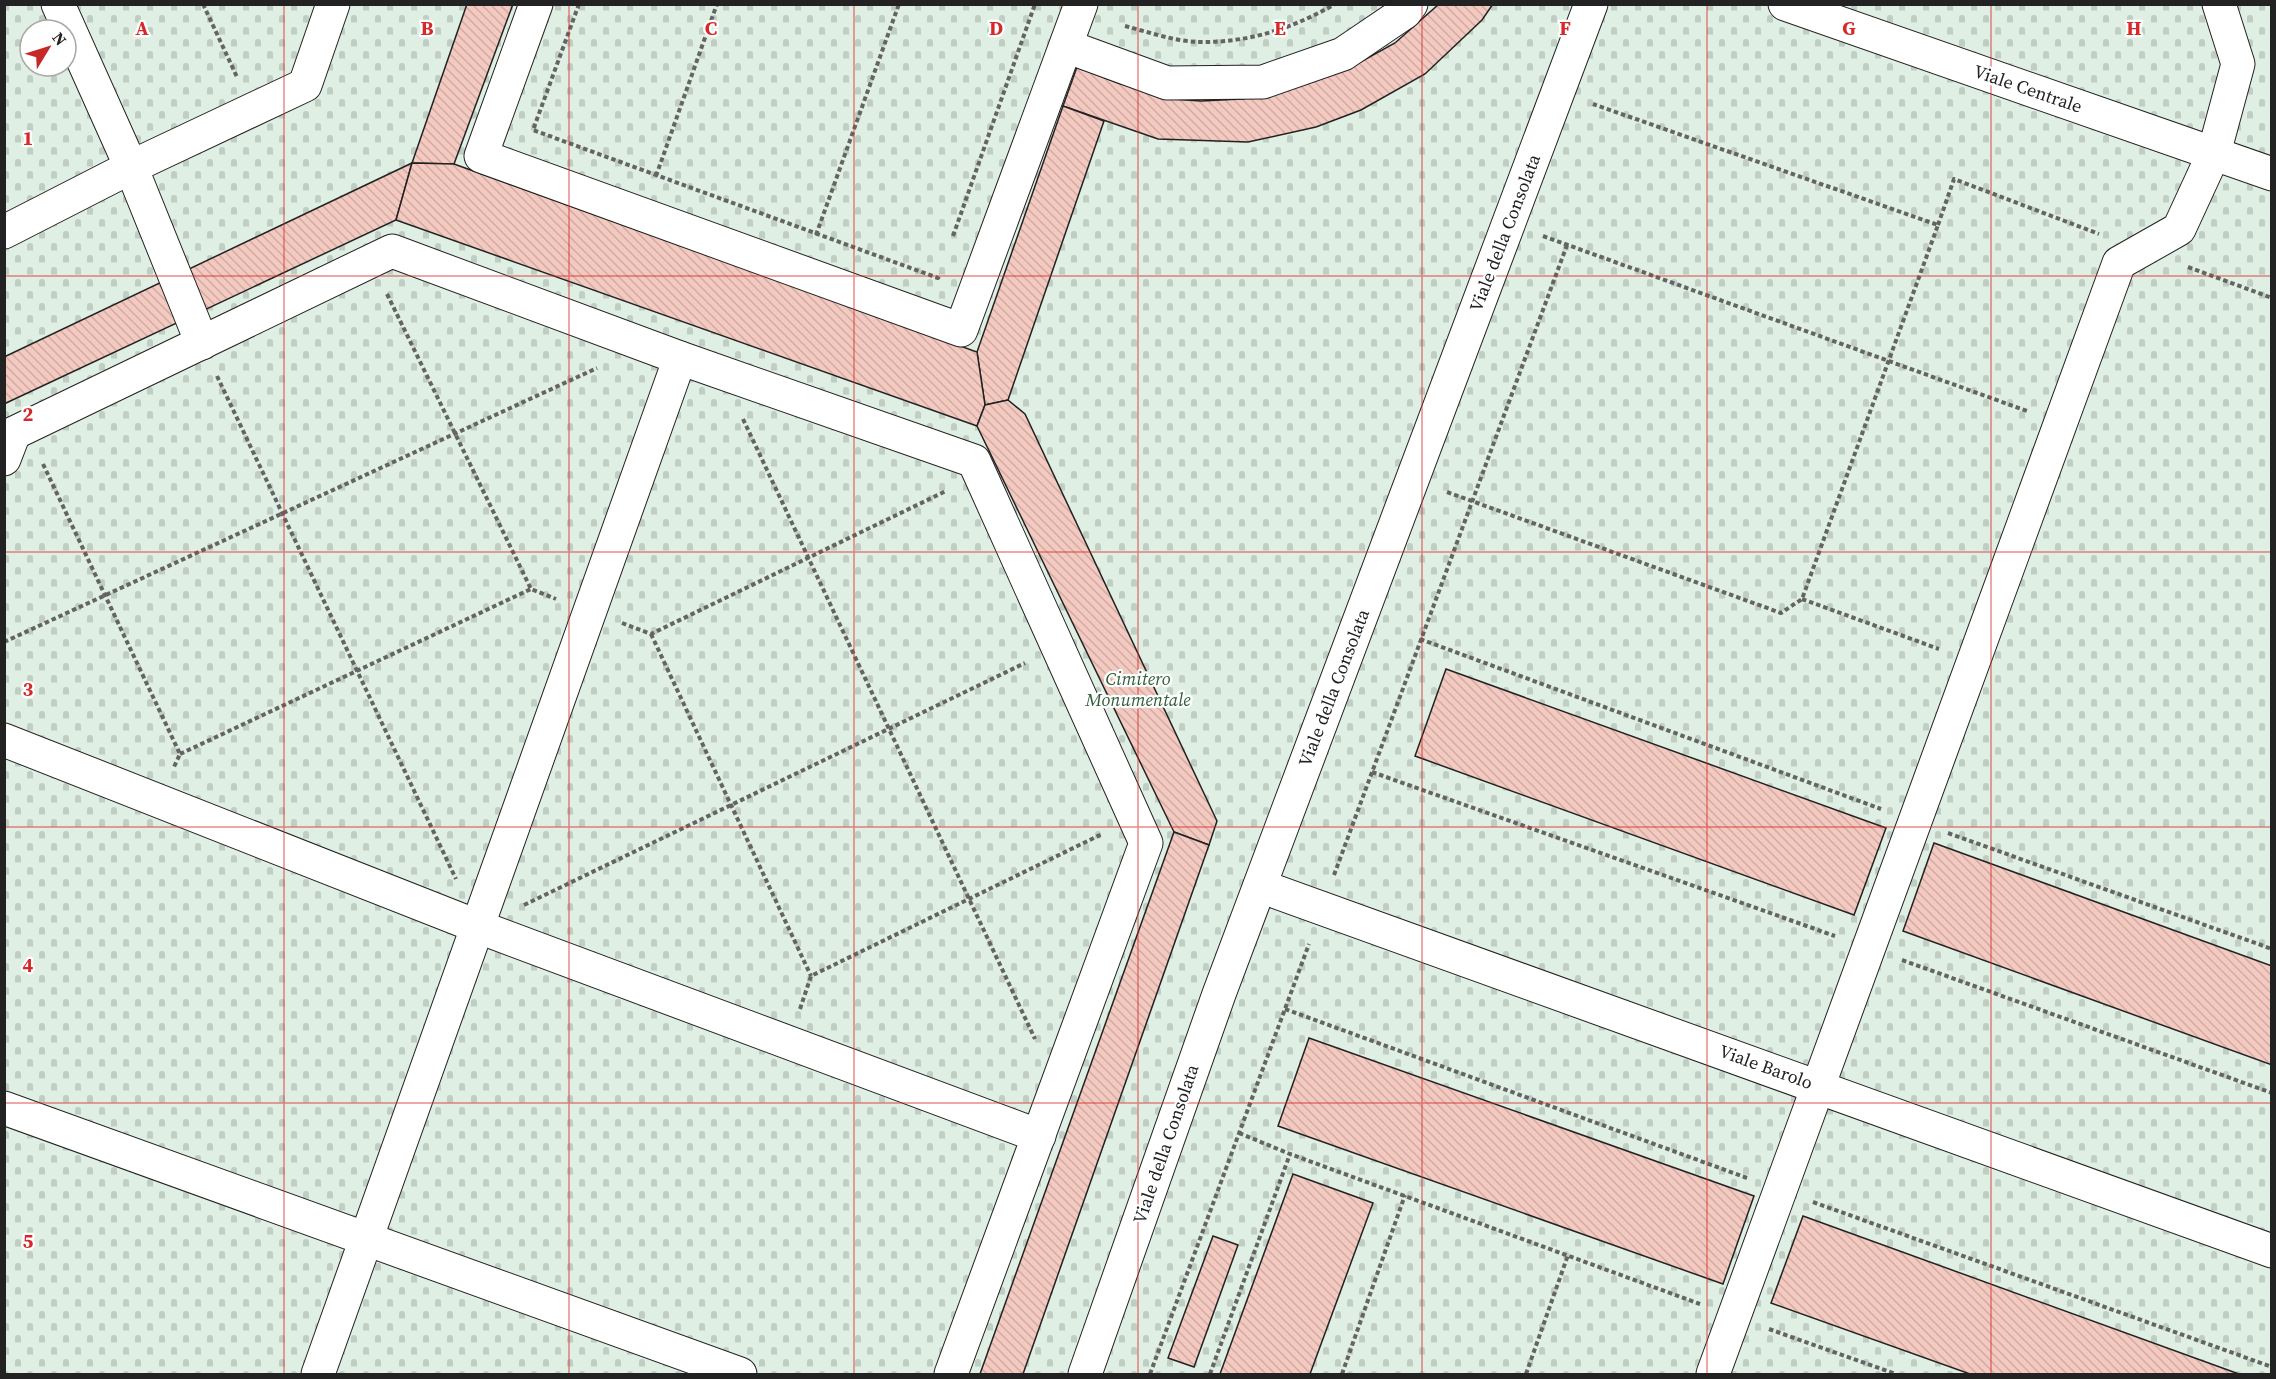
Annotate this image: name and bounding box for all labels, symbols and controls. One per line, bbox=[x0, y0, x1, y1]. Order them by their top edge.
text: A bbox=[135, 14, 149, 42]
text: B bbox=[420, 14, 434, 42]
text: C bbox=[705, 14, 717, 42]
text: D bbox=[989, 14, 1003, 42]
text: E bbox=[1274, 14, 1286, 42]
text: F bbox=[1559, 14, 1571, 42]
text: G bbox=[1842, 14, 1856, 42]
text: H bbox=[2126, 14, 2142, 42]
north arrow bbox=[18, 18, 78, 78]
text: N bbox=[48, 27, 72, 50]
street label: Viale Centrale bbox=[1971, 58, 2086, 119]
text: 1 bbox=[23, 124, 33, 152]
street label: Viale della Consolata bbox=[1463, 150, 1546, 315]
text: 2 bbox=[23, 400, 34, 428]
street label: Viale della Consolata bbox=[1292, 605, 1375, 770]
park label: Cimitero Monumentale bbox=[1084, 666, 1191, 712]
text: 3 bbox=[23, 675, 34, 703]
text: 4 bbox=[23, 951, 34, 979]
street label: Viale Barolo bbox=[1716, 1038, 1816, 1095]
street label: Viale della Consolata bbox=[1127, 1060, 1205, 1227]
text: 5 bbox=[23, 1227, 34, 1255]

